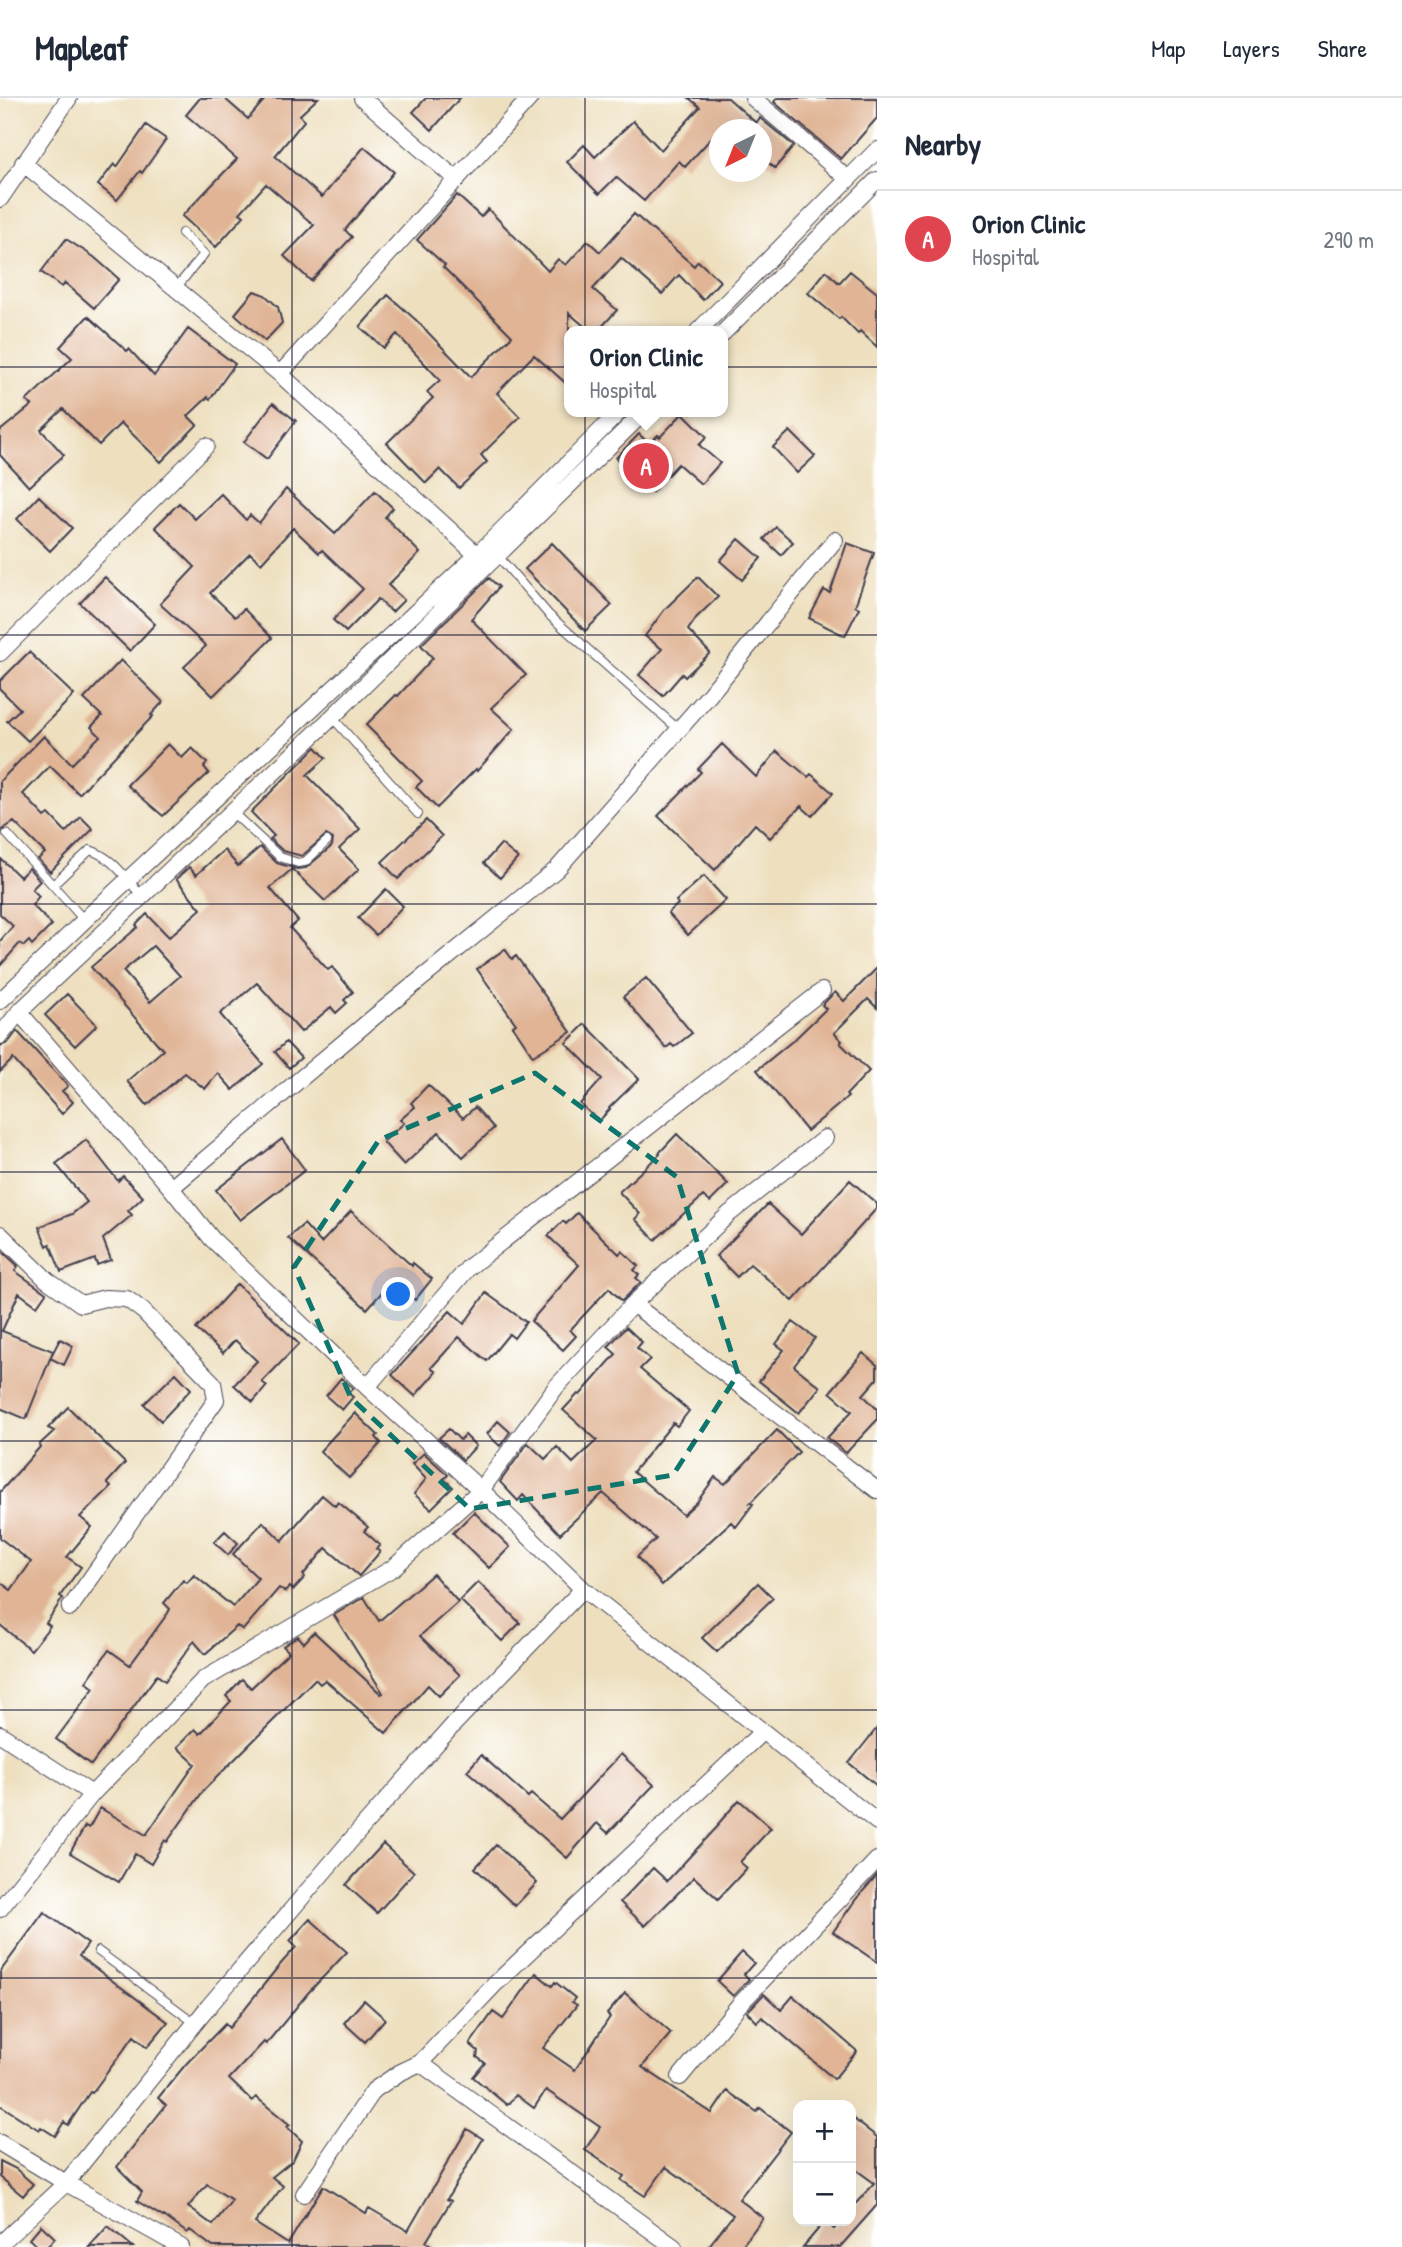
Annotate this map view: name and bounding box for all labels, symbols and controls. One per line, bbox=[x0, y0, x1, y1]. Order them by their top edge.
text: Mapleaf bbox=[35, 26, 128, 70]
text: Map bbox=[1151, 32, 1185, 64]
text: Layers bbox=[1223, 32, 1280, 64]
text: Share bbox=[1318, 32, 1367, 64]
north arrow bbox=[709, 119, 772, 182]
text: Nearby bbox=[905, 124, 981, 164]
text: Orion Clinic bbox=[972, 206, 1085, 241]
text: A bbox=[922, 224, 934, 255]
text: 290 m bbox=[1324, 224, 1374, 255]
text: Hospital bbox=[972, 241, 1039, 272]
popup bbox=[564, 326, 728, 417]
text: Orion Clinic bbox=[589, 339, 703, 374]
text: Hospital bbox=[589, 374, 656, 405]
pin: A bbox=[623, 440, 669, 492]
your location bbox=[381, 1277, 415, 1311]
map controls bbox=[793, 2100, 856, 2226]
button: + bbox=[793, 2100, 856, 2163]
button: − bbox=[793, 2163, 856, 2226]

